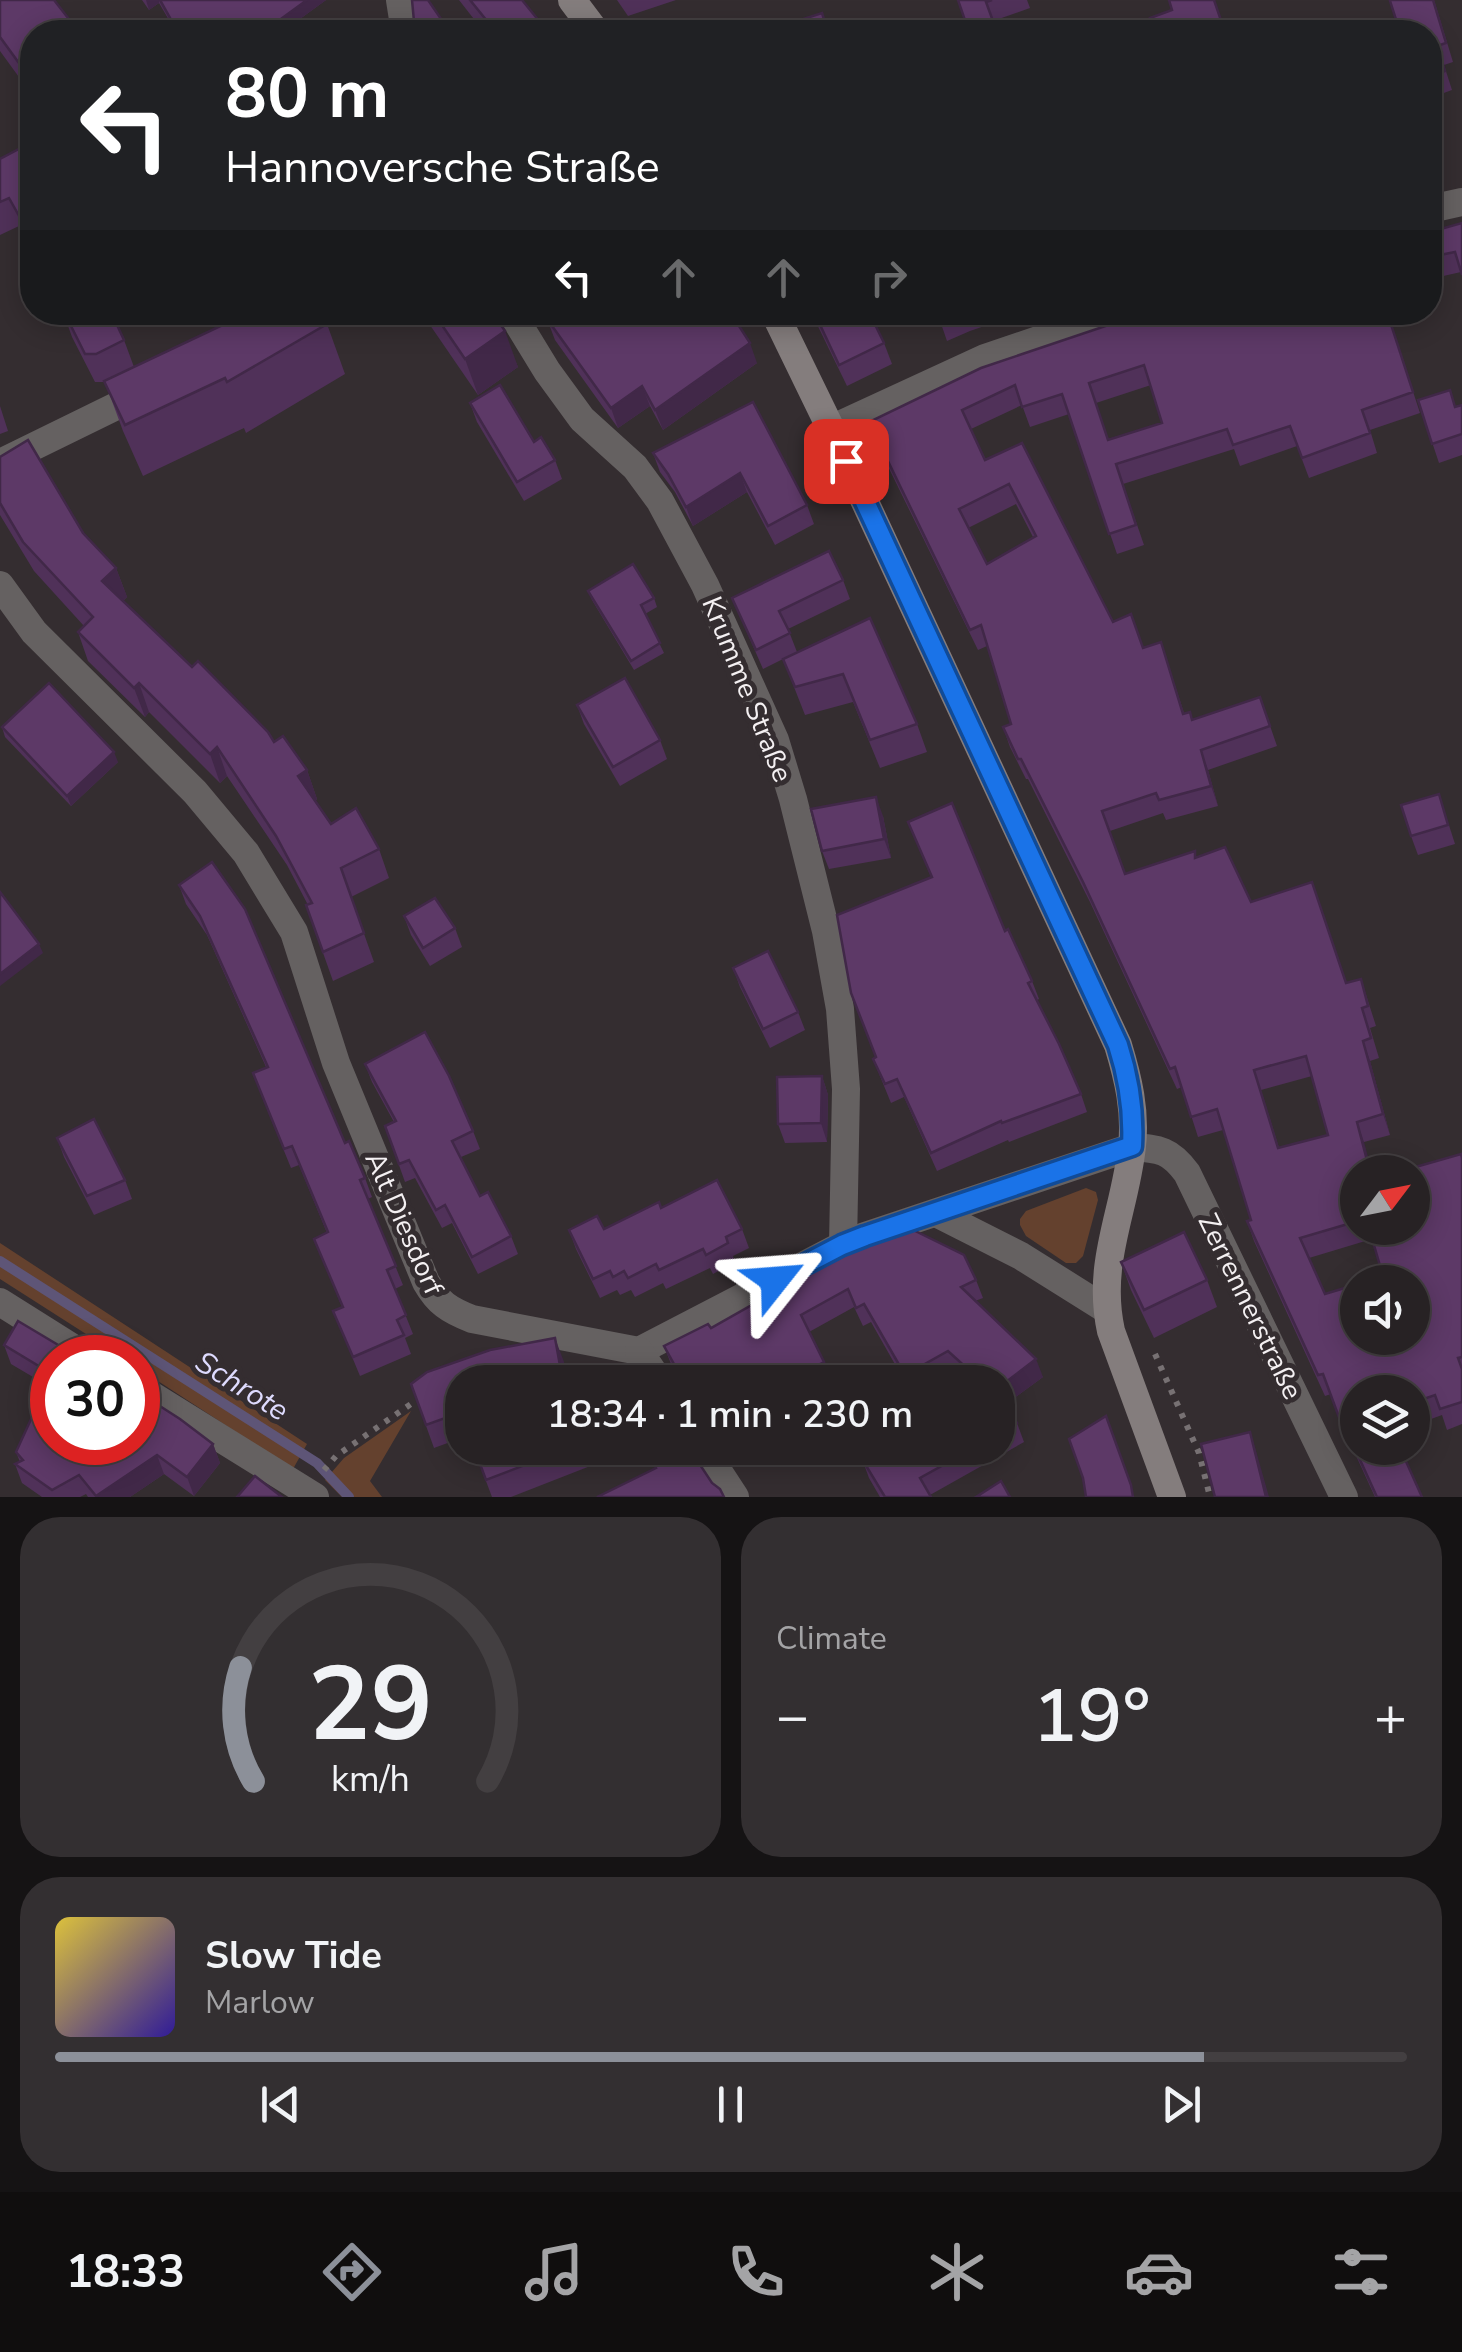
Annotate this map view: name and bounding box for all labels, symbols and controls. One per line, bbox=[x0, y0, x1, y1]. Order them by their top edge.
text: 80 m bbox=[225, 46, 389, 142]
icon: left bbox=[60, 60, 190, 190]
text: Hannoversche Straße bbox=[225, 137, 660, 198]
icon: left bbox=[546, 250, 601, 305]
icon: ahead bbox=[651, 250, 706, 305]
icon: ahead bbox=[756, 250, 811, 305]
icon: right bbox=[861, 250, 916, 305]
pin bbox=[804, 419, 889, 504]
icon: arrive bbox=[819, 434, 874, 489]
street label: Krumme Straße bbox=[693, 591, 802, 788]
street label: Alt Diesdorf bbox=[356, 1146, 453, 1302]
north arrow bbox=[1340, 1155, 1430, 1245]
map controls bbox=[1340, 1155, 1430, 1465]
street label: Zerrennerstraße bbox=[1189, 1207, 1312, 1406]
position arrow bbox=[723, 1228, 827, 1332]
button: sound bbox=[1340, 1265, 1430, 1355]
speed limit sign: 30 bbox=[30, 1335, 160, 1465]
water label: Schrote bbox=[187, 1342, 296, 1431]
button: layers bbox=[1340, 1375, 1430, 1465]
text: 18:34 · 1 min · 230 m bbox=[547, 1389, 913, 1440]
text: Climate bbox=[776, 1617, 887, 1660]
text: 29 bbox=[308, 1634, 433, 1776]
text: 19° bbox=[1032, 1665, 1151, 1767]
text: − bbox=[776, 1679, 809, 1754]
text: + bbox=[1374, 1679, 1407, 1754]
text: km/h bbox=[331, 1755, 410, 1804]
text: Slow Tide bbox=[205, 1930, 382, 1981]
text: Marlow bbox=[205, 1981, 315, 2024]
icon: previous bbox=[253, 2077, 308, 2132]
icon: pause bbox=[703, 2077, 758, 2132]
icon: next bbox=[1154, 2077, 1209, 2132]
icon: directions bbox=[317, 2237, 387, 2307]
icon: music bbox=[519, 2237, 589, 2307]
icon: phone bbox=[721, 2237, 791, 2307]
icon: climate bbox=[922, 2237, 992, 2307]
icon: car bbox=[1124, 2237, 1194, 2307]
icon: filters bbox=[1326, 2237, 1396, 2307]
text: 18:33 bbox=[66, 2242, 185, 2303]

